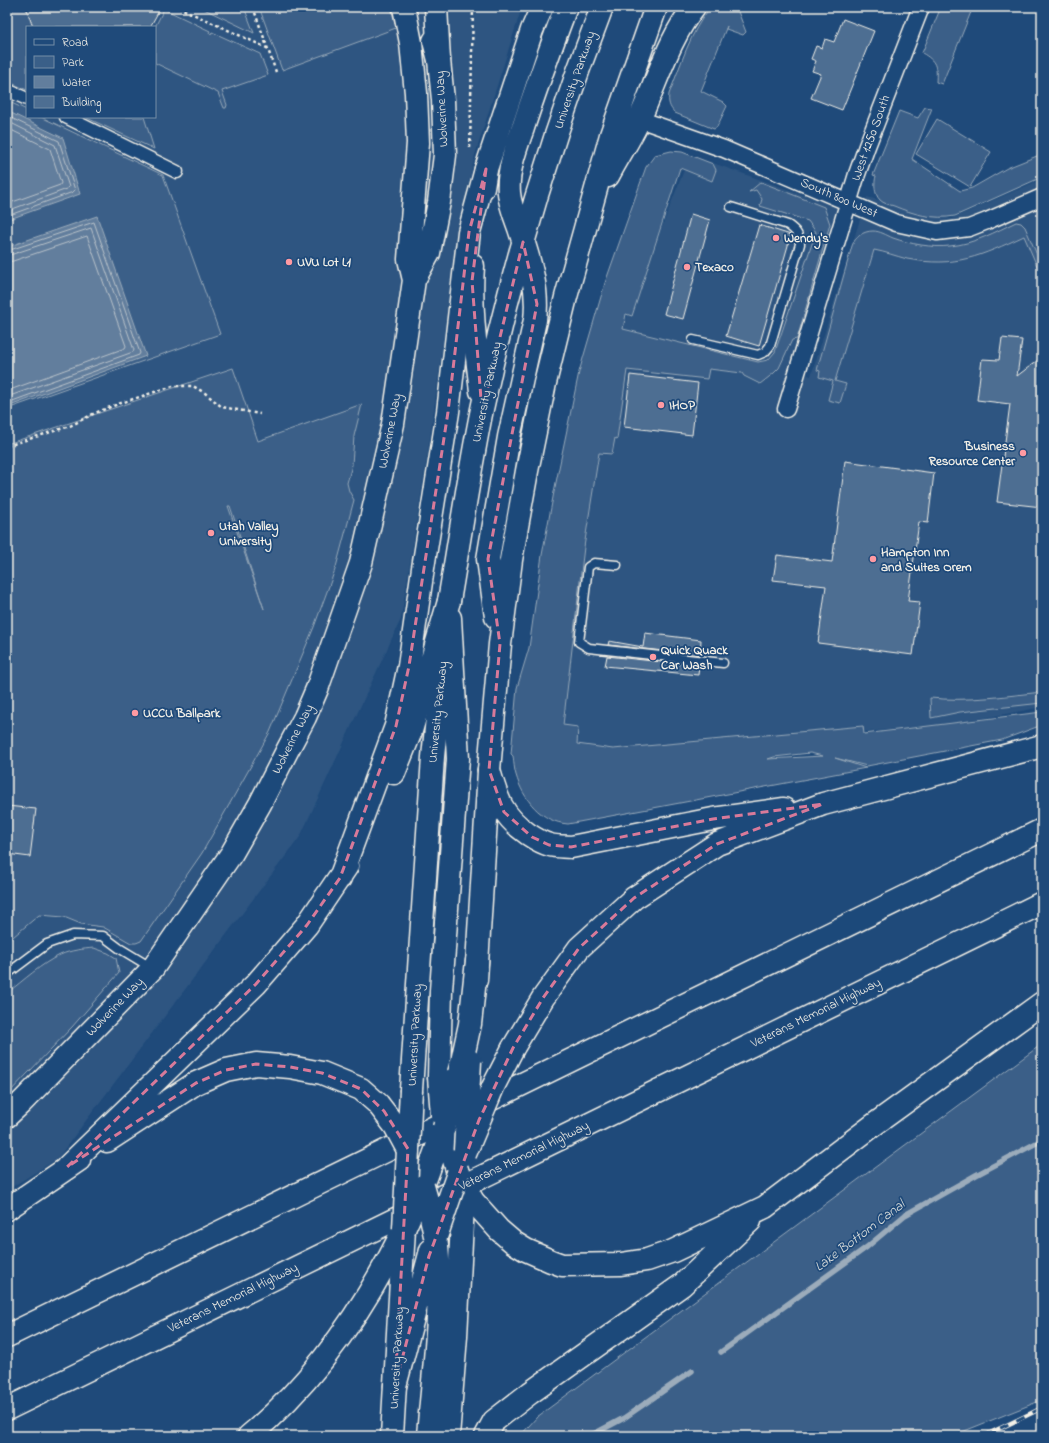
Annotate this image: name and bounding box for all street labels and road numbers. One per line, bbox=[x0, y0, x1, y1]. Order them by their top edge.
street label: University Parkway bbox=[549, 29, 602, 132]
street label: Wolverine Way bbox=[431, 70, 454, 147]
street label: West 1250 South bbox=[847, 92, 895, 184]
street label: South 800 West bbox=[797, 173, 881, 223]
street label: University Parkway bbox=[467, 340, 508, 444]
street label: Wolverine Way bbox=[373, 392, 408, 470]
street label: University Parkway bbox=[423, 660, 454, 764]
street label: Wolverine Way bbox=[267, 701, 320, 778]
street label: Wolverine Way bbox=[82, 973, 149, 1042]
street label: Veterans Memorial Highway bbox=[747, 973, 885, 1054]
street label: University Parkway bbox=[403, 983, 428, 1087]
street label: Veterans Memorial Highway bbox=[455, 1116, 593, 1197]
street label: Veterans Memorial Highway bbox=[164, 1258, 302, 1339]
street label: University Parkway bbox=[385, 1306, 410, 1410]

